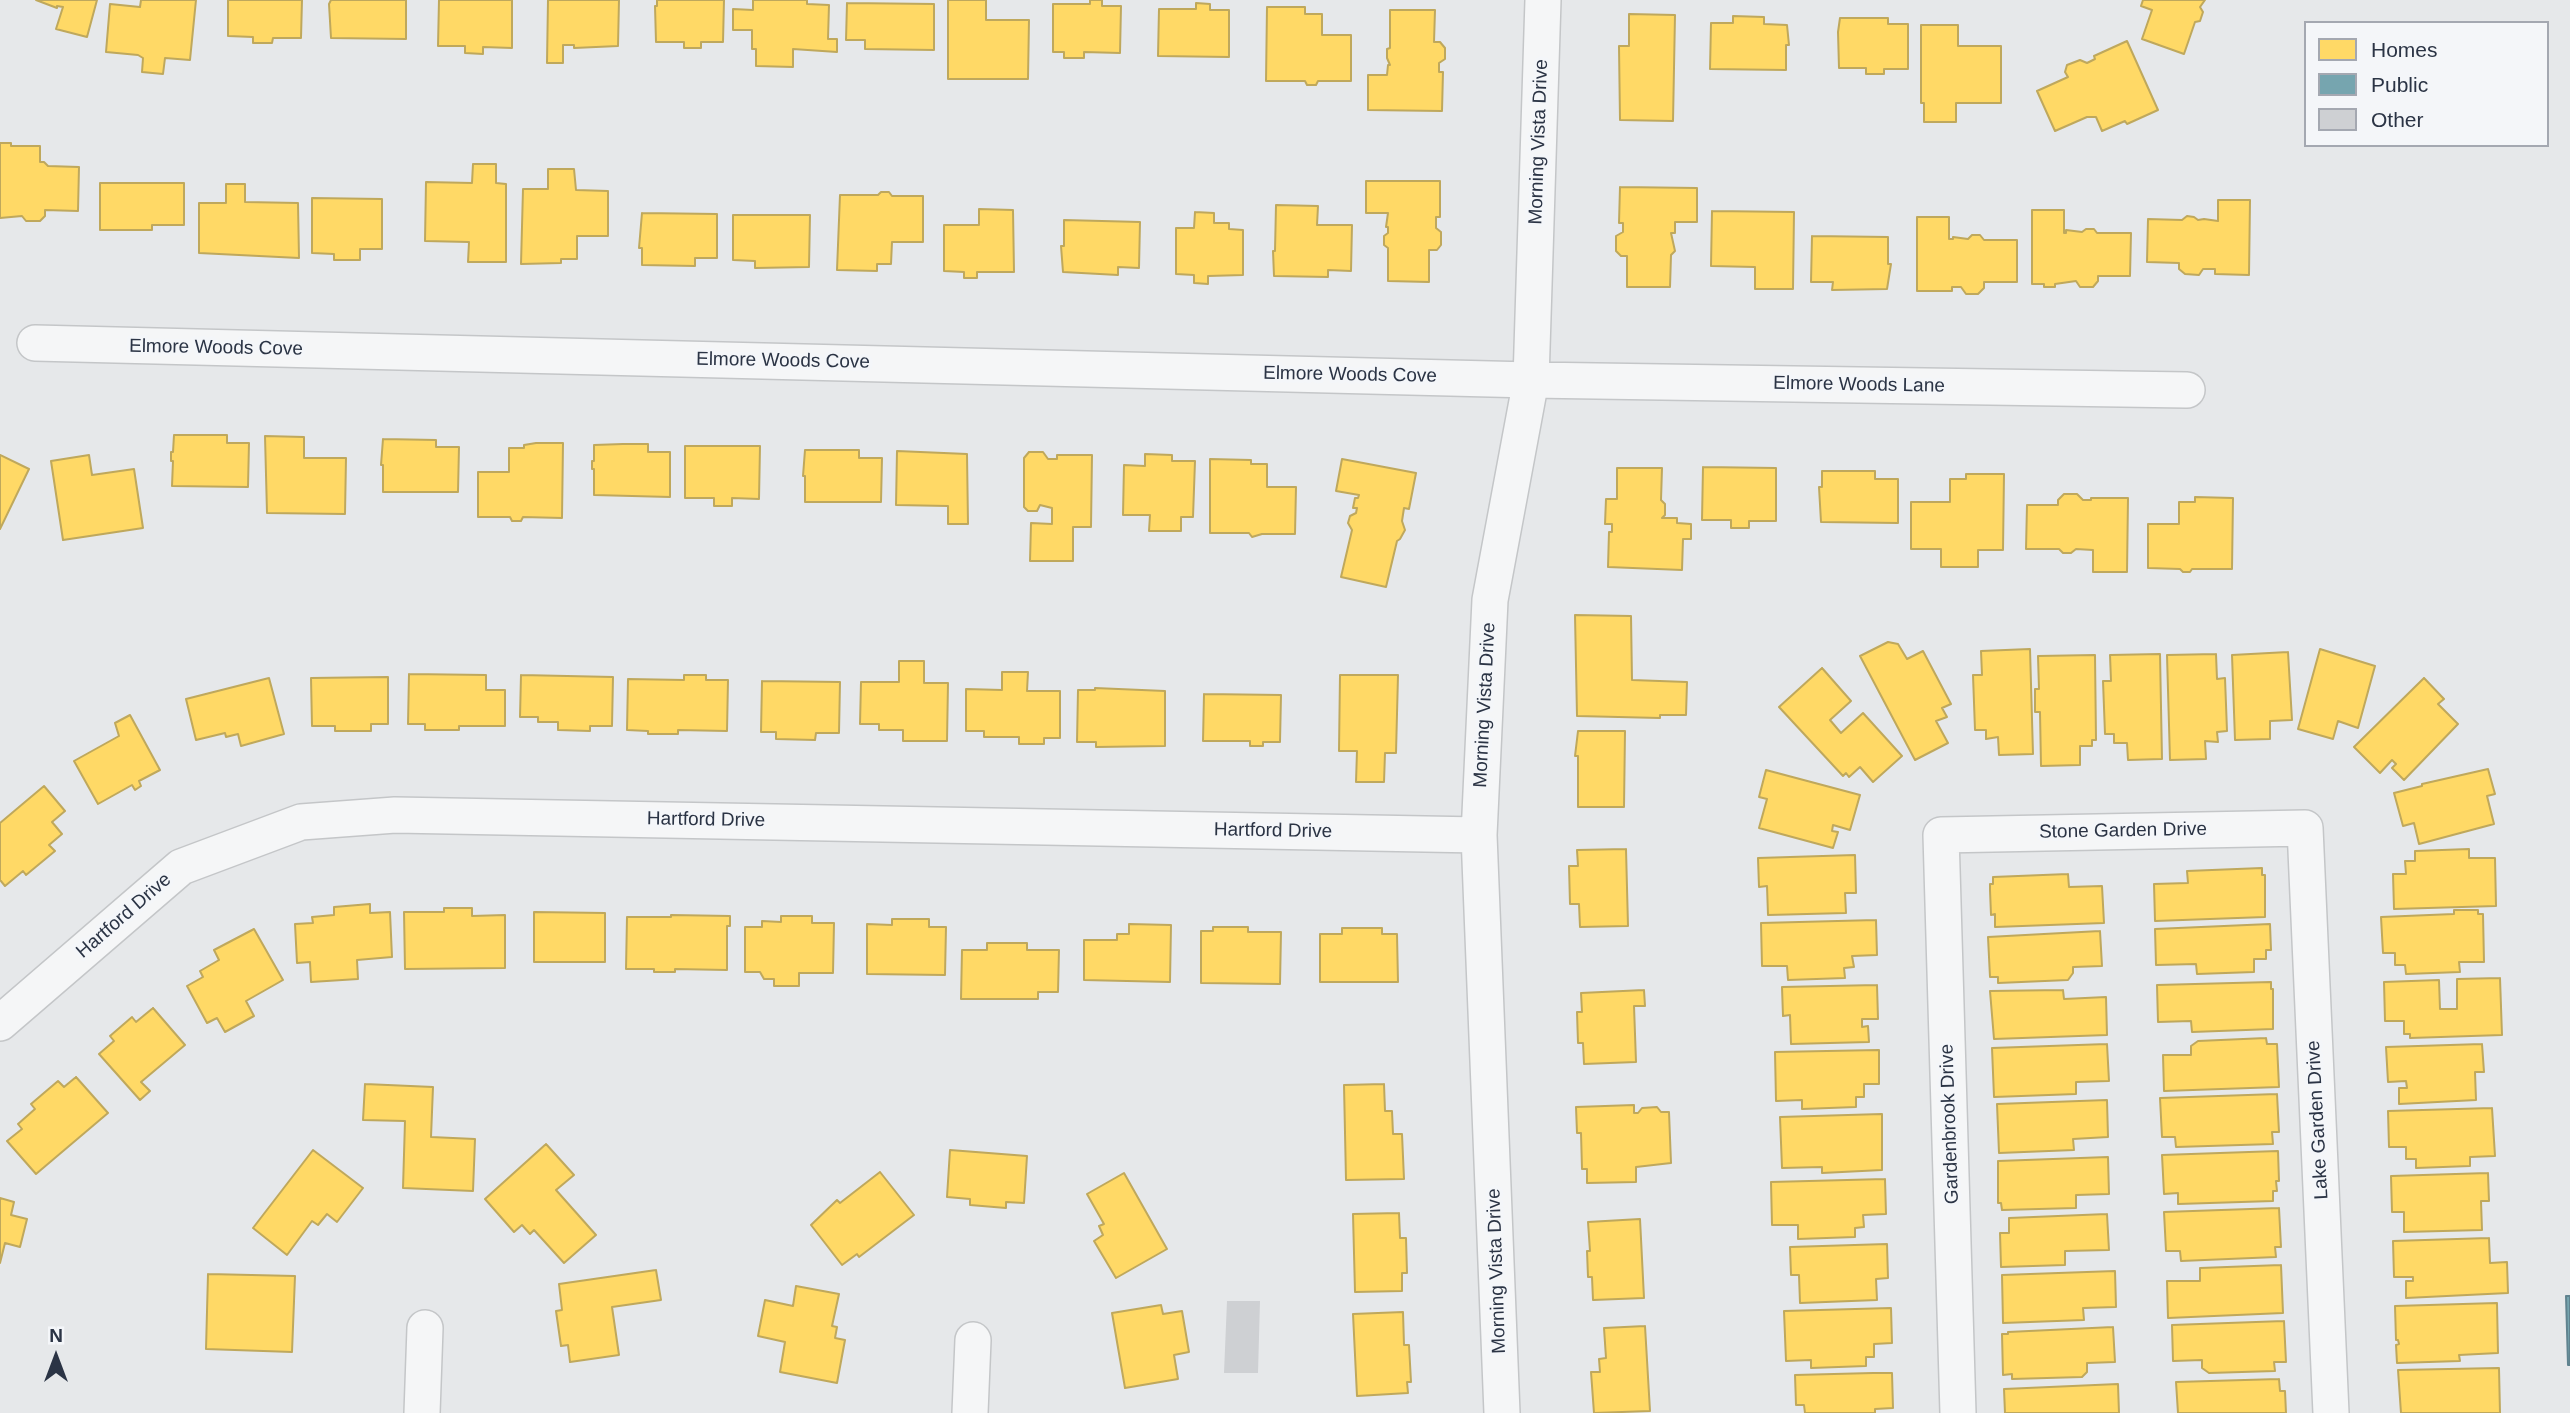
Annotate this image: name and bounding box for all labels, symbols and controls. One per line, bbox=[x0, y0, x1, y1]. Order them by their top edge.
legend bbox=[2304, 21, 2549, 147]
text: Homes bbox=[2371, 38, 2438, 61]
street label: Morning Vista Drive bbox=[1525, 59, 1553, 225]
text: Public bbox=[2371, 73, 2428, 96]
text: Other bbox=[2371, 108, 2424, 131]
street label: Elmore Woods Cove bbox=[129, 335, 303, 361]
street label: Elmore Woods Cove bbox=[696, 348, 870, 374]
street label: Elmore Woods Cove bbox=[1263, 362, 1437, 388]
street label: Elmore Woods Lane bbox=[1773, 372, 1945, 398]
street label: Morning Vista Drive bbox=[1469, 622, 1501, 788]
street label: Hartford Drive bbox=[647, 808, 765, 832]
street label: Stone Garden Drive bbox=[2039, 818, 2207, 844]
street label: Hartford Drive bbox=[1214, 819, 1332, 843]
street label: Hartford Drive bbox=[72, 869, 176, 963]
street label: Lake Garden Drive bbox=[2302, 1040, 2334, 1200]
street label: Gardenbrook Drive bbox=[1936, 1043, 1964, 1205]
street label: Morning Vista Drive bbox=[1483, 1188, 1511, 1354]
north arrow bbox=[21, 1322, 91, 1392]
text: N bbox=[49, 1325, 63, 1346]

